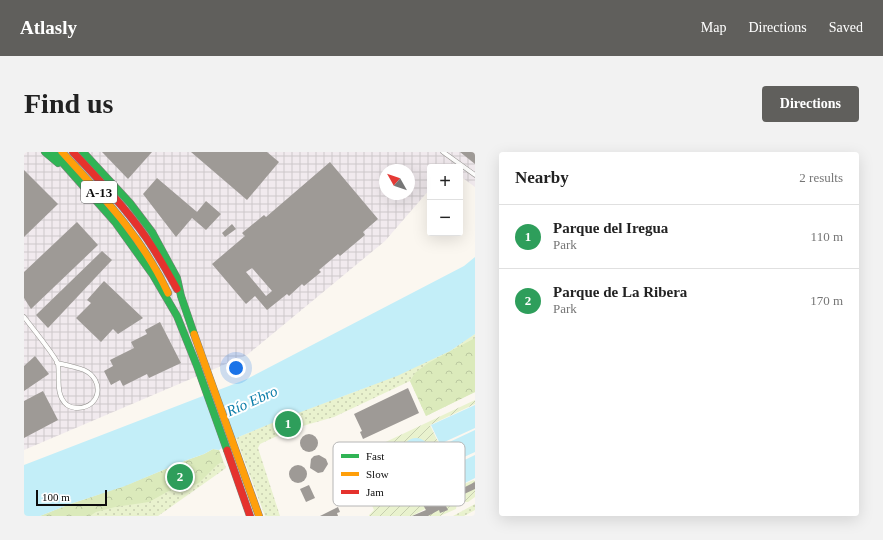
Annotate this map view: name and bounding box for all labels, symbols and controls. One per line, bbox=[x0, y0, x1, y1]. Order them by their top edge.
text: Atlasly bbox=[20, 17, 77, 38]
text: Map bbox=[701, 20, 726, 35]
text: Directions bbox=[748, 20, 807, 35]
text: Saved bbox=[829, 20, 863, 35]
button: Directions bbox=[762, 86, 859, 122]
text: Find us bbox=[24, 88, 114, 119]
north arrow bbox=[379, 164, 415, 200]
map controls bbox=[427, 164, 463, 236]
button: + bbox=[427, 164, 463, 200]
text: Nearby bbox=[515, 168, 569, 187]
text: 2 results bbox=[799, 170, 843, 185]
road number: A-13 bbox=[81, 181, 117, 203]
button: − bbox=[427, 200, 463, 236]
text: Parque del Iregua bbox=[553, 220, 668, 236]
text: 1 bbox=[525, 229, 531, 244]
text: 110 m bbox=[811, 229, 843, 244]
text: Park bbox=[553, 237, 577, 252]
text: Parque de La Ribera bbox=[553, 284, 687, 300]
text: 2 bbox=[525, 293, 531, 308]
text: 170 m bbox=[810, 293, 843, 308]
text: Park bbox=[553, 301, 577, 316]
your location bbox=[226, 358, 246, 378]
water label: Río Ebro bbox=[223, 383, 280, 420]
pin: 1 bbox=[275, 409, 301, 439]
legend bbox=[333, 442, 465, 506]
text: Fast bbox=[366, 450, 384, 462]
pin: 2 bbox=[167, 462, 193, 492]
text: Slow bbox=[366, 468, 389, 480]
text: Jam bbox=[366, 486, 384, 498]
scale bar bbox=[36, 488, 107, 507]
text: 100 m bbox=[42, 491, 70, 503]

